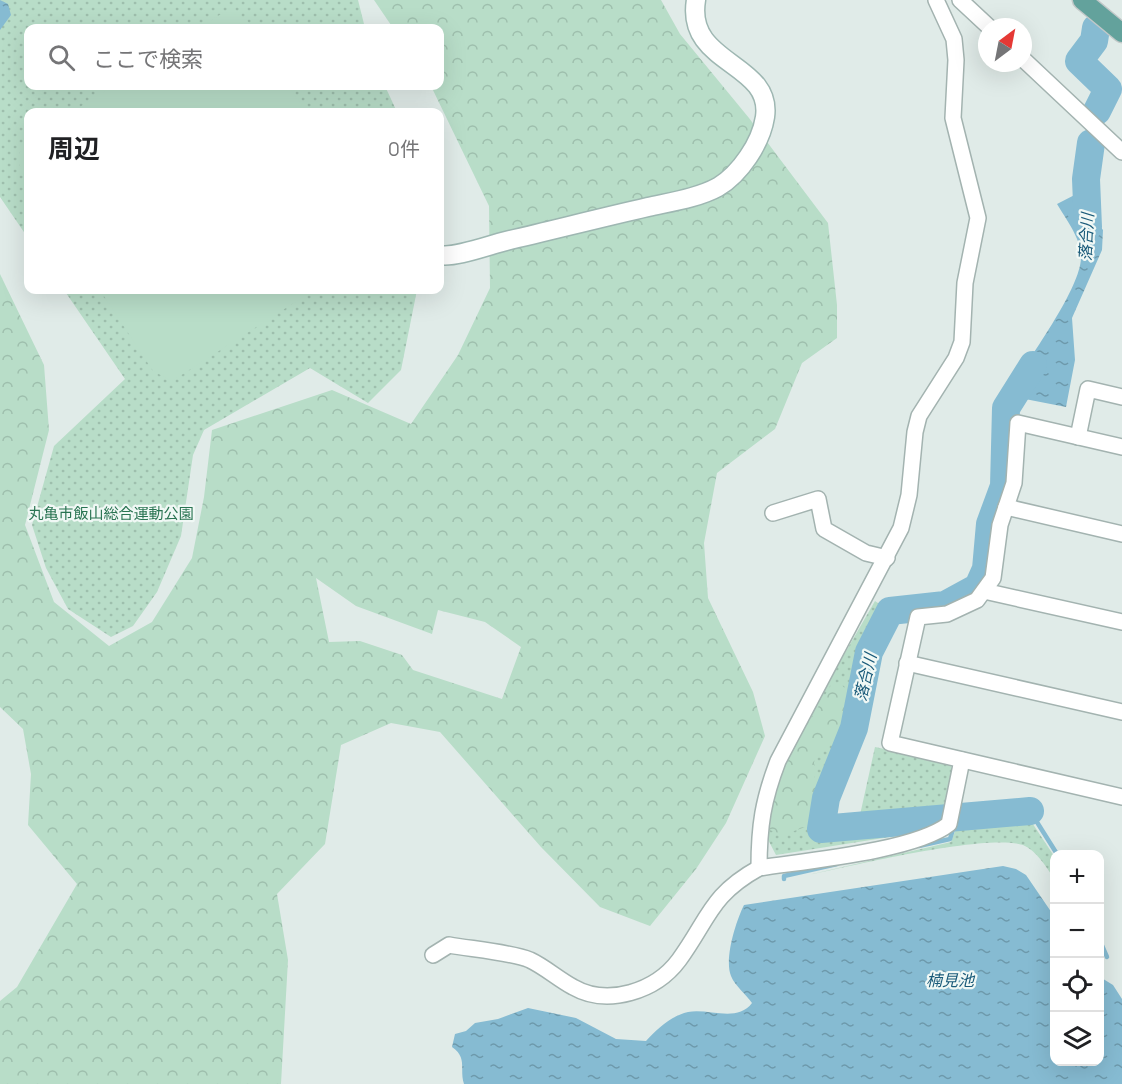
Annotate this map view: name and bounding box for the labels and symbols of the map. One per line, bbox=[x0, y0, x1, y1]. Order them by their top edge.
north arrow bbox=[978, 18, 1032, 72]
water label: 落合川 bbox=[1074, 210, 1098, 262]
park label: 丸亀市飯山総合運動公園 bbox=[28, 503, 194, 524]
water label: 落合川 bbox=[849, 649, 882, 703]
water label: 楠見池 bbox=[926, 969, 976, 991]

